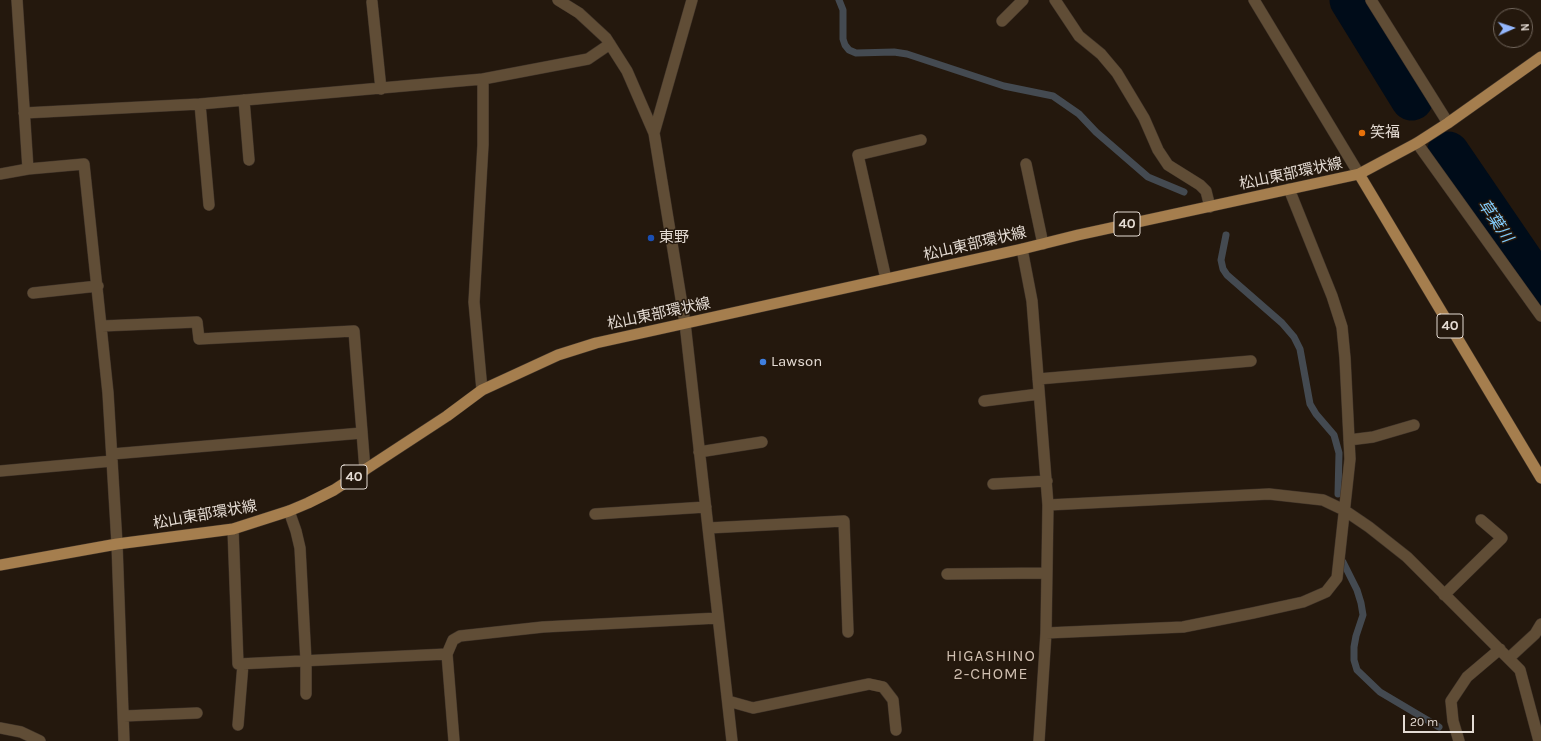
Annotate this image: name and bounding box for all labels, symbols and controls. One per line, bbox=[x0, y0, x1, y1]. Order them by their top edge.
north arrow bbox=[1493, 8, 1533, 48]
text: N bbox=[1518, 23, 1531, 32]
place label: 笑福 bbox=[1370, 124, 1400, 142]
marker: 笑福 bbox=[1357, 128, 1367, 138]
street label: 松山東部環状線 bbox=[1238, 154, 1344, 194]
water label: 草葉川 bbox=[1474, 196, 1516, 246]
road number: 40 bbox=[1114, 212, 1140, 236]
street label: 松山東部環状線 bbox=[922, 223, 1028, 265]
place label: 東野 bbox=[659, 229, 689, 247]
marker: 東野 bbox=[646, 233, 656, 243]
street label: 松山東部環状線 bbox=[606, 294, 712, 334]
road number: 40 bbox=[1437, 314, 1463, 338]
place label: Lawson bbox=[771, 353, 822, 371]
marker: Lawson bbox=[758, 357, 768, 367]
road number: 40 bbox=[341, 465, 367, 489]
street label: 松山東部環状線 bbox=[152, 497, 258, 533]
district label: HIGASHINO 2-CHOME bbox=[946, 646, 1036, 684]
scale bar bbox=[1405, 707, 1476, 733]
text: 20 m bbox=[1410, 715, 1438, 729]

